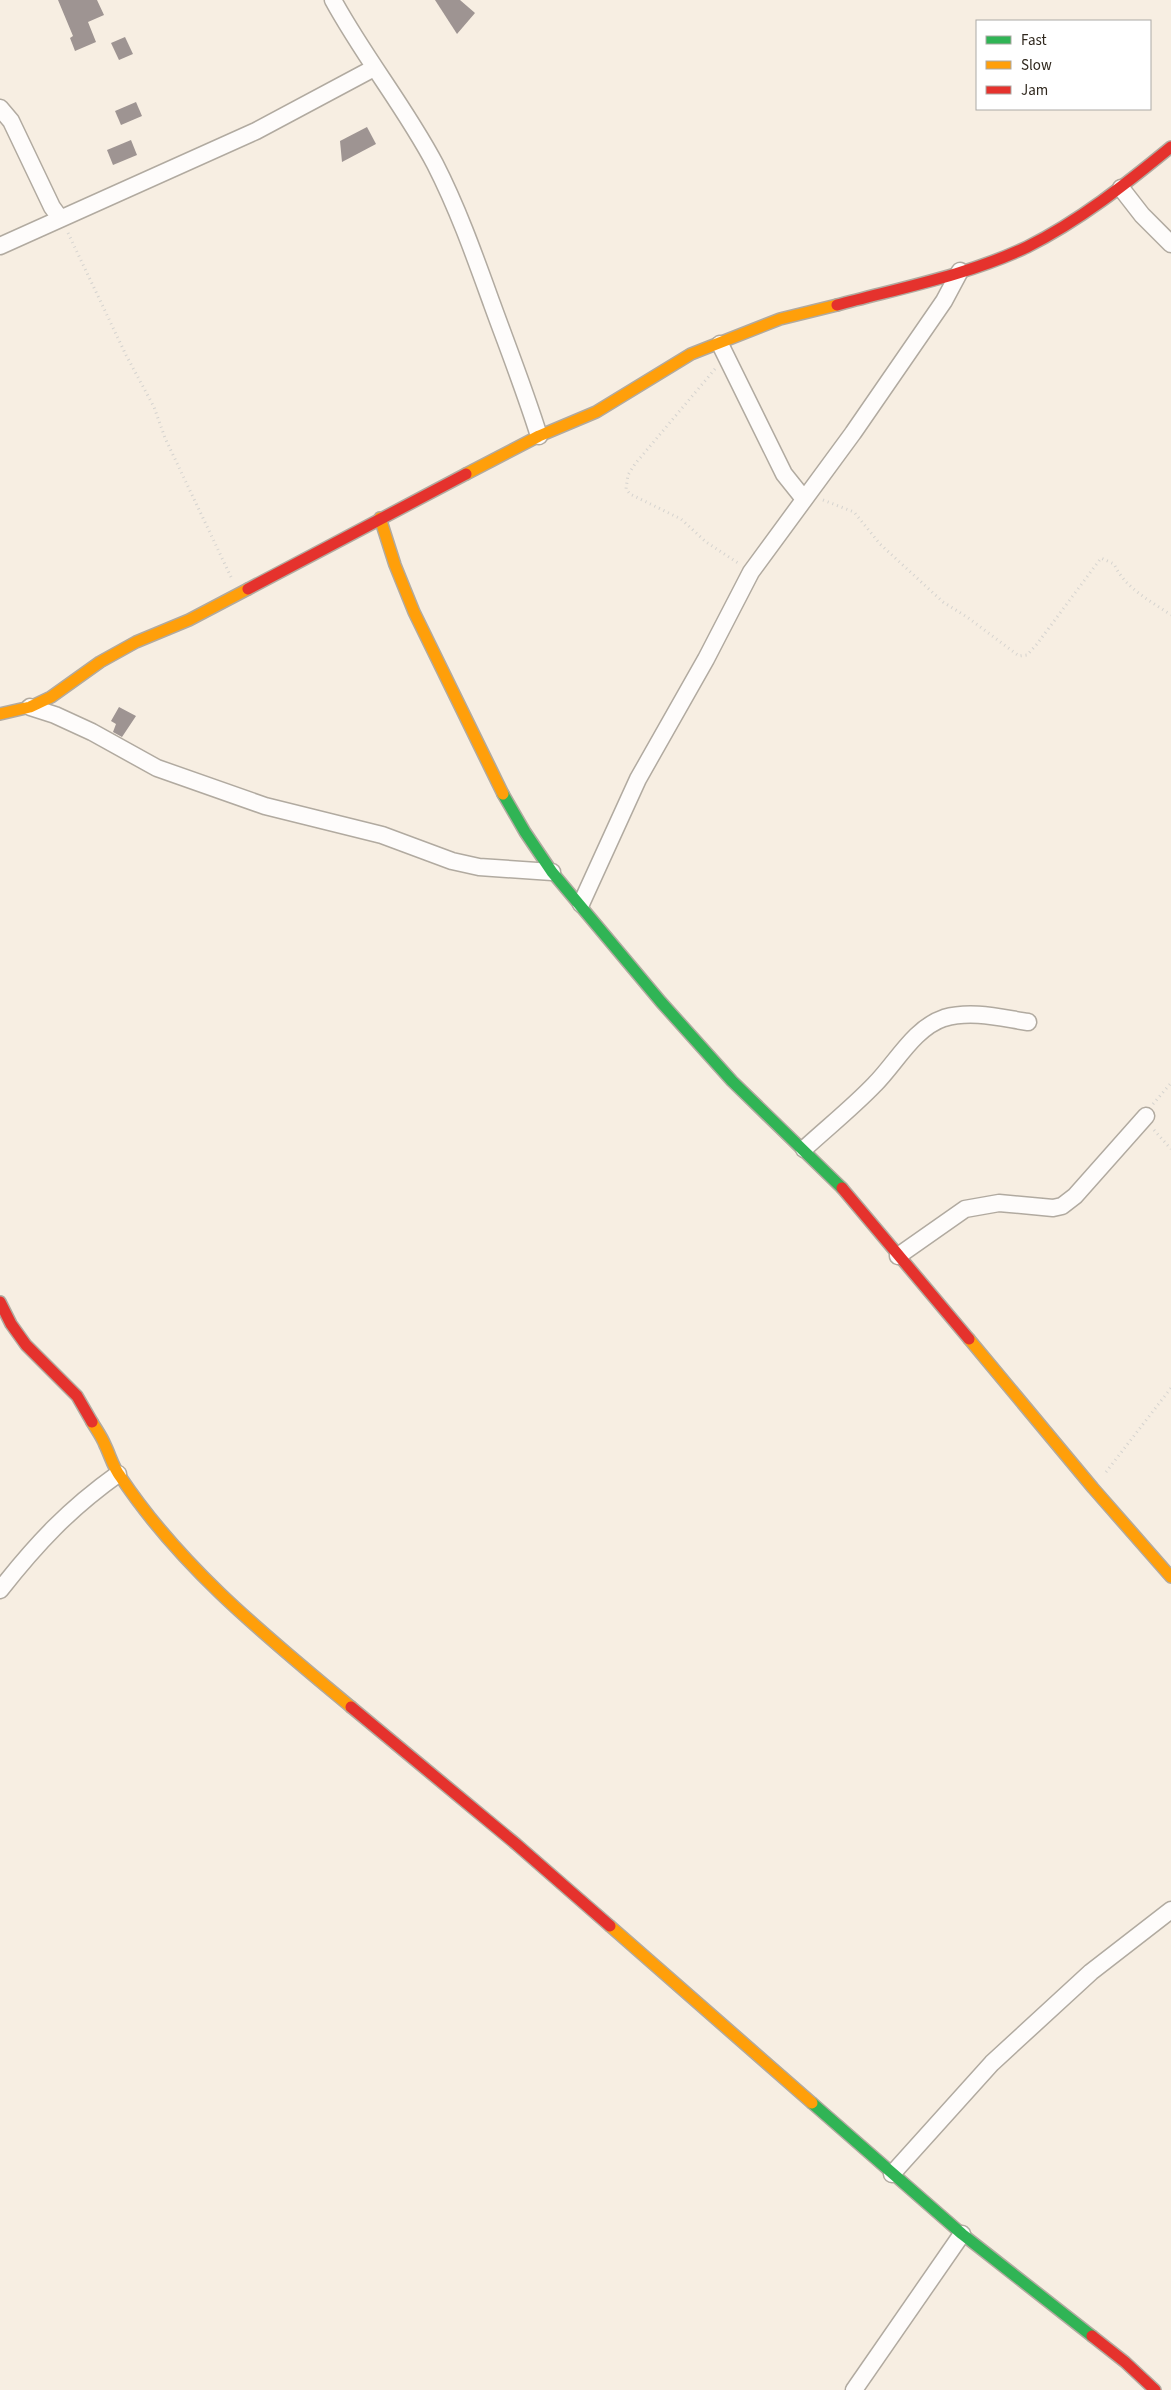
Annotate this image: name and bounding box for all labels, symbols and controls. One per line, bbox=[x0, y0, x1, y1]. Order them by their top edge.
legend bbox=[976, 20, 1151, 110]
text: Fast bbox=[1021, 30, 1047, 51]
text: Slow bbox=[1021, 55, 1052, 76]
text: Jam bbox=[1021, 80, 1048, 101]

